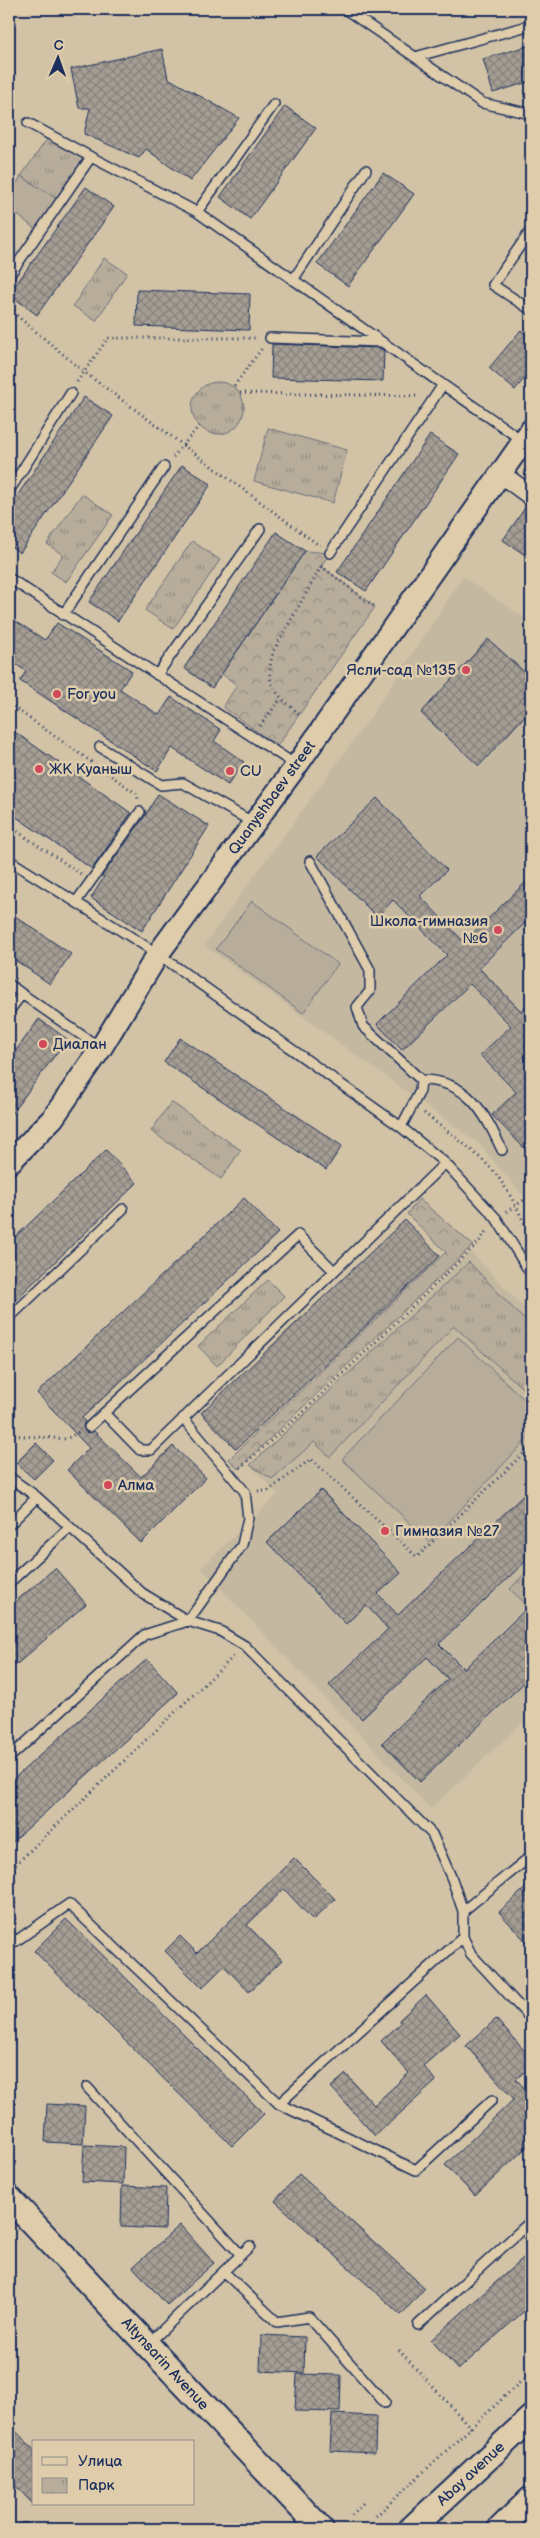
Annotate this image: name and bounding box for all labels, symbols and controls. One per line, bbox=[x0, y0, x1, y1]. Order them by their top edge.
north arrow bbox=[32, 32, 82, 82]
text: С bbox=[53, 37, 64, 54]
place label: Ясли-сад №135 bbox=[347, 661, 456, 680]
marker: Ясли-сад №135 bbox=[460, 664, 472, 676]
place label: For you bbox=[67, 685, 116, 704]
marker: For you bbox=[51, 688, 63, 700]
street label: Quanyshbaev street bbox=[224, 737, 320, 859]
place label: ЖК Куаныш bbox=[49, 760, 132, 779]
place label: CU bbox=[240, 762, 262, 781]
marker: ЖК Куаныш bbox=[33, 763, 45, 775]
marker: CU bbox=[224, 765, 236, 777]
place label: Школа-гимназия №6 bbox=[370, 912, 488, 948]
marker: Школа-гимназия №6 bbox=[492, 924, 504, 936]
place label: Диалан bbox=[53, 1035, 107, 1054]
marker: Диалан bbox=[37, 1038, 49, 1050]
place label: Алма bbox=[117, 1476, 154, 1495]
marker: Алма bbox=[102, 1479, 114, 1491]
place label: Гимназия №27 bbox=[395, 1522, 500, 1541]
marker: Гимназия №27 bbox=[379, 1525, 391, 1537]
street label: Altynsarin Avenue bbox=[117, 2314, 213, 2414]
street label: Abay avenue bbox=[433, 2438, 509, 2510]
legend bbox=[32, 2440, 195, 2506]
text: Улица bbox=[78, 2452, 123, 2471]
text: Парк bbox=[78, 2476, 115, 2495]

